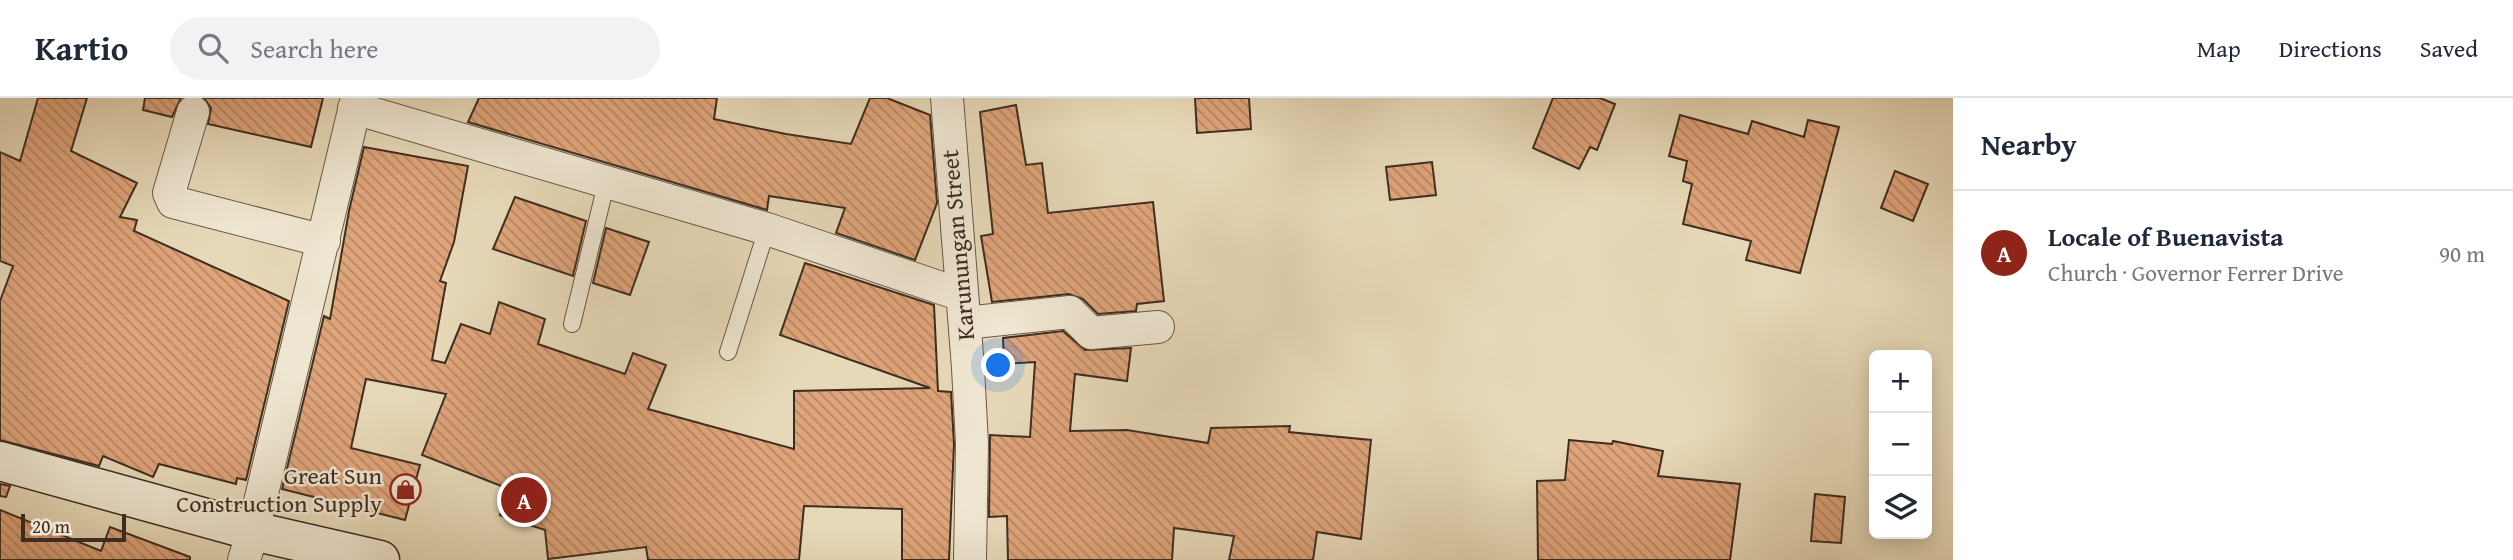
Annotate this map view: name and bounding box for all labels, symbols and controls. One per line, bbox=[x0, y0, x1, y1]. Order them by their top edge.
search box bbox=[170, 17, 660, 80]
text: Kartio bbox=[35, 24, 128, 72]
icon: search bbox=[194, 29, 232, 67]
text: Search here bbox=[250, 29, 379, 68]
text: Map bbox=[2197, 31, 2241, 66]
text: Directions bbox=[2279, 31, 2382, 66]
text: Saved bbox=[2420, 31, 2478, 66]
text: Nearby bbox=[1981, 122, 2077, 166]
street label: Karunungan Street bbox=[932, 148, 983, 342]
text: Locale of Buenavista bbox=[2048, 217, 2284, 256]
text: A bbox=[1997, 237, 2011, 270]
text: 90 m bbox=[2439, 237, 2485, 270]
text: Church · Governor Ferrer Drive bbox=[2048, 256, 2344, 289]
your location bbox=[981, 348, 1015, 382]
map controls bbox=[1869, 350, 1932, 539]
button: + bbox=[1869, 350, 1932, 413]
button: − bbox=[1869, 413, 1932, 476]
place label: Great Sun Construction Supply bbox=[176, 458, 383, 521]
shop icon: Great Sun Construction Supply bbox=[388, 473, 422, 507]
pin: A bbox=[501, 474, 547, 526]
button: layers bbox=[1869, 476, 1932, 539]
scale bar bbox=[21, 511, 126, 543]
text: 20 m bbox=[32, 512, 70, 540]

